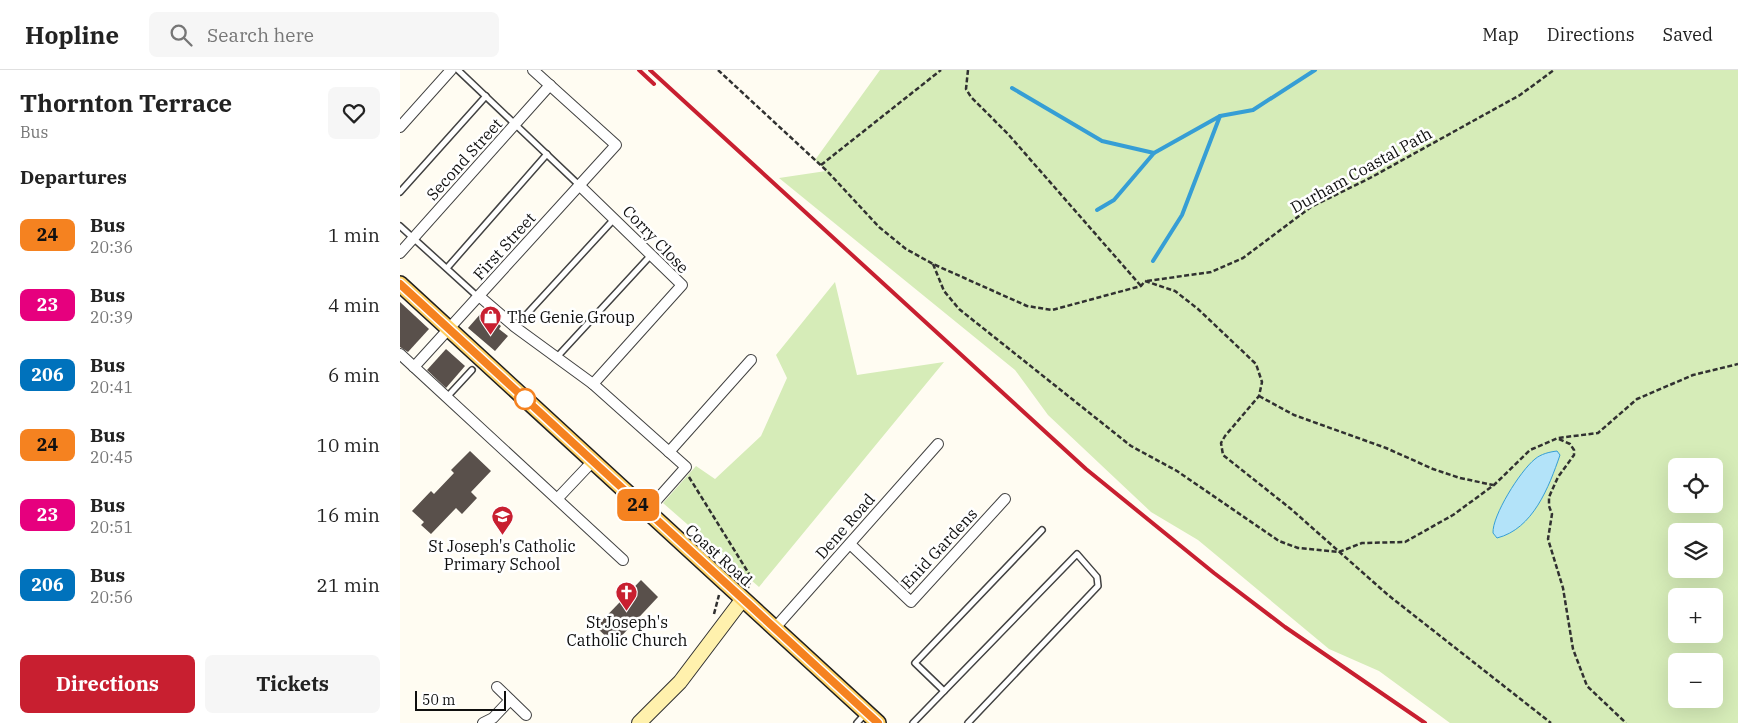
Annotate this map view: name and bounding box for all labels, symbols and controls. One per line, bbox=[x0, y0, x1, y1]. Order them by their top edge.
search box bbox=[149, 12, 499, 57]
text: Hopline bbox=[25, 19, 119, 51]
icon: search bbox=[167, 21, 195, 49]
text: Search here bbox=[207, 23, 314, 47]
text: Map bbox=[1482, 23, 1519, 46]
text: Directions bbox=[1547, 23, 1635, 46]
text: Saved bbox=[1663, 23, 1713, 46]
text: Thornton Terrace bbox=[20, 87, 232, 119]
button: heart bbox=[328, 87, 380, 139]
street label: Second Street bbox=[422, 114, 506, 204]
text: Bus bbox=[20, 122, 48, 142]
street label: Durham Coastal Path bbox=[1287, 123, 1435, 217]
text: Departures bbox=[20, 165, 127, 189]
street label: Corry Close bbox=[619, 201, 693, 277]
street label: First Street bbox=[469, 208, 540, 284]
text: Bus bbox=[90, 213, 125, 237]
text: 24 bbox=[37, 223, 58, 246]
text: 1 min bbox=[328, 223, 380, 247]
text: 20:36 bbox=[90, 237, 133, 257]
text: Bus bbox=[90, 283, 125, 307]
text: 23 bbox=[37, 293, 58, 316]
text: 4 min bbox=[328, 293, 380, 317]
shop icon: The Genie Group bbox=[479, 305, 503, 336]
text: 20:39 bbox=[90, 307, 133, 327]
place label: The Genie Group bbox=[507, 307, 635, 327]
text: Bus bbox=[90, 353, 125, 377]
text: 206 bbox=[31, 363, 64, 386]
text: 6 min bbox=[328, 363, 380, 387]
text: 20:41 bbox=[90, 377, 133, 397]
unlabelled marker bbox=[514, 388, 536, 410]
text: Bus bbox=[90, 423, 125, 447]
text: 24 bbox=[37, 433, 58, 456]
text: 10 min bbox=[317, 433, 380, 457]
text: 20:45 bbox=[90, 447, 133, 467]
map controls bbox=[1668, 458, 1723, 708]
button: locate bbox=[1668, 458, 1723, 513]
line badge: 24 bbox=[616, 489, 660, 521]
street label: Dene Road bbox=[811, 489, 879, 563]
text: Bus bbox=[90, 493, 125, 517]
text: 24 bbox=[627, 493, 649, 516]
text: 23 bbox=[37, 503, 58, 526]
text: 16 min bbox=[317, 503, 380, 527]
street label: Enid Gardens bbox=[897, 504, 981, 592]
school or university icon: St Joseph's Catholic Primary School bbox=[490, 505, 514, 536]
text: 20:51 bbox=[90, 517, 133, 537]
street label: Coast Road bbox=[681, 520, 757, 590]
button: layers bbox=[1668, 523, 1723, 578]
place label: St Joseph's Catholic Primary School bbox=[428, 536, 576, 574]
text: Bus bbox=[90, 563, 125, 587]
text: 206 bbox=[31, 573, 64, 596]
text: 21 min bbox=[317, 573, 380, 597]
church icon: St Joseph's Catholic Church bbox=[615, 581, 639, 612]
text: 20:56 bbox=[90, 587, 133, 607]
button: + bbox=[1668, 588, 1723, 643]
place label: St Joseph's Catholic Church bbox=[567, 612, 687, 650]
button: − bbox=[1668, 653, 1723, 708]
button: Directions bbox=[20, 655, 195, 713]
button: Tickets bbox=[205, 655, 380, 713]
scale bar bbox=[415, 688, 506, 711]
text: 50 m bbox=[422, 691, 455, 709]

